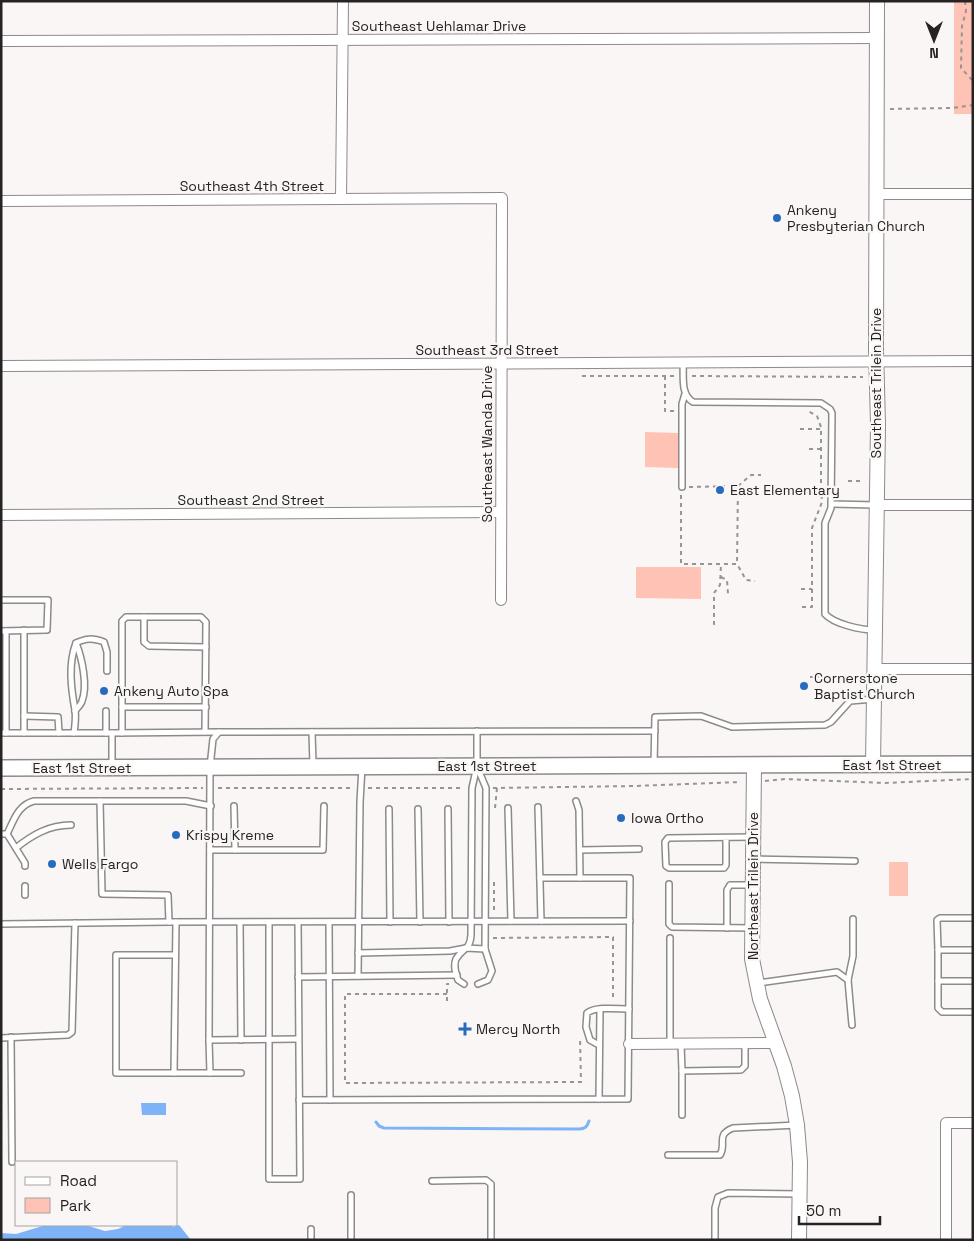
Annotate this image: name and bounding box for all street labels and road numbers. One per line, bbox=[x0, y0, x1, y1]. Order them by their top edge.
street label: Southeast Uehlamar Drive bbox=[352, 17, 526, 35]
street label: Southeast 4th Street bbox=[180, 177, 324, 195]
street label: Southeast Trilein Drive bbox=[867, 308, 885, 458]
street label: Southeast 3rd Street bbox=[415, 341, 559, 359]
street label: Southeast Wanda Drive bbox=[478, 365, 496, 523]
street label: Southeast 2nd Street bbox=[178, 491, 324, 509]
street label: East 1st Street bbox=[842, 756, 942, 774]
street label: East 1st Street bbox=[437, 757, 537, 775]
street label: East 1st Street bbox=[32, 759, 132, 777]
street label: Northeast Trilein Drive bbox=[744, 812, 762, 960]

